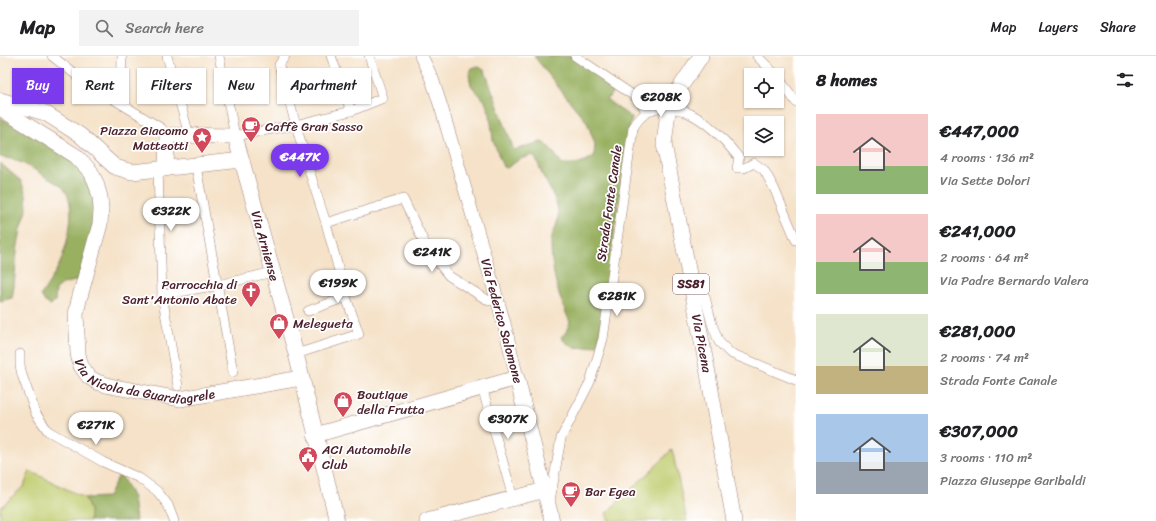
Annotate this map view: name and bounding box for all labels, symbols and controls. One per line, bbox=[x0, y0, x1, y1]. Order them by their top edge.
search box bbox=[79, 10, 359, 46]
text: Map bbox=[20, 11, 55, 44]
text: Search here bbox=[125, 15, 204, 41]
text: Map bbox=[991, 15, 1016, 40]
text: Layers bbox=[1038, 15, 1078, 40]
text: Share bbox=[1100, 15, 1136, 40]
icon: search bbox=[93, 17, 115, 39]
text: 8 homes bbox=[816, 65, 877, 95]
chip: Buy bbox=[12, 68, 64, 104]
chip: Rent bbox=[72, 68, 129, 104]
chip: Filters bbox=[137, 68, 206, 104]
chip: New bbox=[214, 68, 269, 104]
chip: Apartment bbox=[277, 68, 371, 104]
map controls bbox=[744, 68, 784, 156]
button: locate bbox=[744, 68, 784, 108]
icon: filters bbox=[1114, 69, 1136, 91]
pin: €208K bbox=[633, 84, 689, 118]
text: €208K bbox=[641, 85, 681, 108]
cafe icon: Caffè Gran Sasso bbox=[240, 115, 262, 143]
place label: Caffè Gran Sasso bbox=[265, 115, 363, 138]
button: layers bbox=[744, 116, 784, 156]
text: €447,000 bbox=[940, 116, 1019, 146]
place label: Piazza Giacomo Matteotti bbox=[100, 119, 188, 157]
place icon: Piazza Giacomo Matteotti bbox=[191, 126, 213, 154]
icon: home bbox=[848, 130, 896, 178]
street label: Strada Fonte Canale bbox=[589, 143, 629, 263]
pin: €447K bbox=[272, 144, 328, 178]
text: €447K bbox=[280, 145, 320, 168]
text: 4 rooms · 136 m² bbox=[940, 146, 1034, 169]
text: Via Sette Dolori bbox=[940, 169, 1030, 192]
pin: €322K bbox=[143, 198, 199, 232]
text: €322K bbox=[152, 199, 190, 222]
street label: Via Arniense bbox=[245, 208, 287, 284]
text: €241,000 bbox=[940, 216, 1016, 246]
icon: home bbox=[848, 230, 896, 278]
pin: €241K bbox=[404, 239, 460, 273]
text: €241K bbox=[413, 240, 451, 263]
text: 2 rooms · 64 m² bbox=[940, 246, 1029, 269]
street label: Via Federico Salomone bbox=[474, 256, 530, 386]
text: Via Padre Bernardo Valera bbox=[940, 269, 1089, 292]
pin: €199K bbox=[310, 270, 366, 304]
text: €199K bbox=[319, 271, 357, 294]
place label: Parrocchia di Sant'Antonio Abate bbox=[122, 273, 237, 311]
road number: SS81 bbox=[673, 274, 709, 294]
church icon: Parrocchia di Sant'Antonio Abate bbox=[240, 280, 262, 308]
pin: €281K bbox=[589, 283, 645, 317]
text: €281K bbox=[598, 284, 636, 307]
shop icon: Melegueta bbox=[268, 312, 290, 340]
place label: Melegueta bbox=[293, 312, 353, 335]
street label: Via Picena bbox=[685, 312, 719, 375]
text: €281,000 bbox=[940, 316, 1015, 346]
icon: home bbox=[848, 330, 896, 378]
text: 2 rooms · 74 m² bbox=[940, 346, 1029, 369]
street label: Via Nicola da Guardiagrele bbox=[68, 356, 217, 410]
text: Strada Fonte Canale bbox=[940, 369, 1057, 392]
place label: Boutique della Frutta bbox=[357, 383, 425, 421]
shop icon: Boutique della Frutta bbox=[332, 390, 354, 418]
pin: €307K bbox=[480, 406, 536, 440]
text: €307K bbox=[488, 407, 528, 430]
pin: €271K bbox=[68, 412, 124, 446]
text: €271K bbox=[77, 413, 115, 436]
text: €307,000 bbox=[940, 416, 1018, 446]
icon: home bbox=[848, 430, 896, 478]
place label: ACI Automobile Club bbox=[321, 438, 411, 476]
public building icon: ACI Automobile Club bbox=[297, 445, 319, 473]
text: 3 rooms · 110 m² bbox=[940, 446, 1032, 469]
text: Piazza Giuseppe Garibaldi bbox=[940, 469, 1086, 492]
cafe icon: Bar Egea bbox=[560, 480, 582, 508]
place label: Bar Egea bbox=[585, 480, 636, 503]

